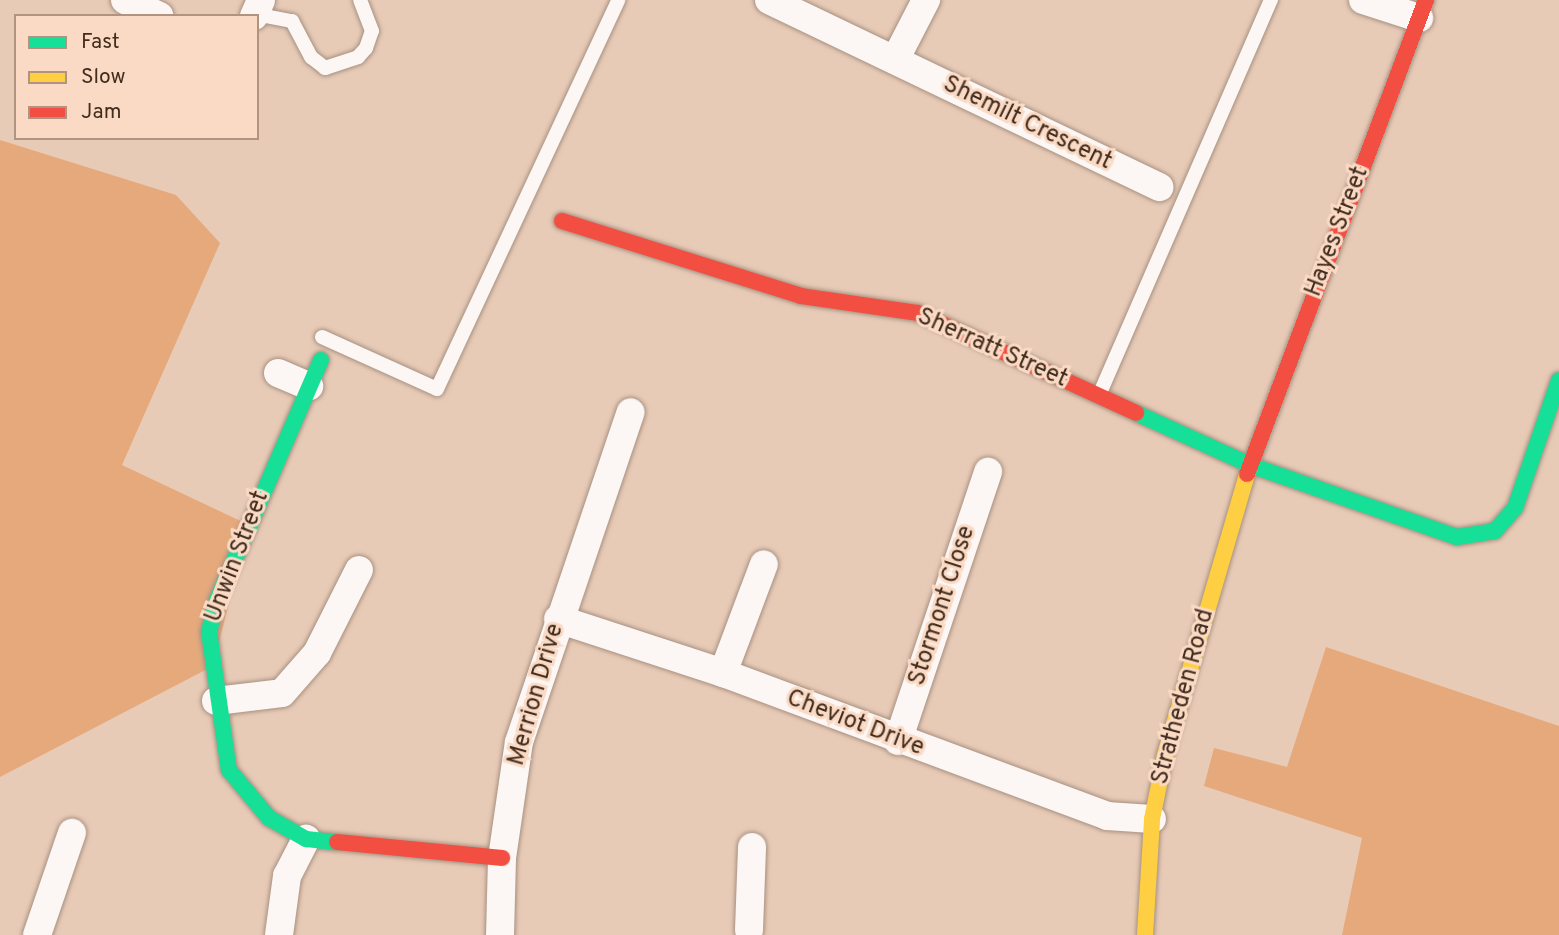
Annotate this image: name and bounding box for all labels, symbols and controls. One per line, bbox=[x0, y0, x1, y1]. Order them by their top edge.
legend bbox=[14, 14, 259, 140]
text: Fast bbox=[81, 29, 120, 56]
text: Slow bbox=[81, 64, 126, 91]
street label: Shemilt Crescent bbox=[938, 71, 1116, 177]
text: Jam bbox=[81, 99, 122, 126]
street label: Hayes Street bbox=[1300, 163, 1376, 301]
street label: Sherratt Street bbox=[912, 303, 1072, 395]
street label: Unwin Street bbox=[200, 487, 276, 627]
street label: Stormont Close bbox=[904, 523, 982, 689]
street label: Stratheden Road bbox=[1147, 606, 1221, 788]
street label: Merrion Drive bbox=[503, 621, 571, 769]
street label: Cheviot Drive bbox=[782, 685, 928, 763]

